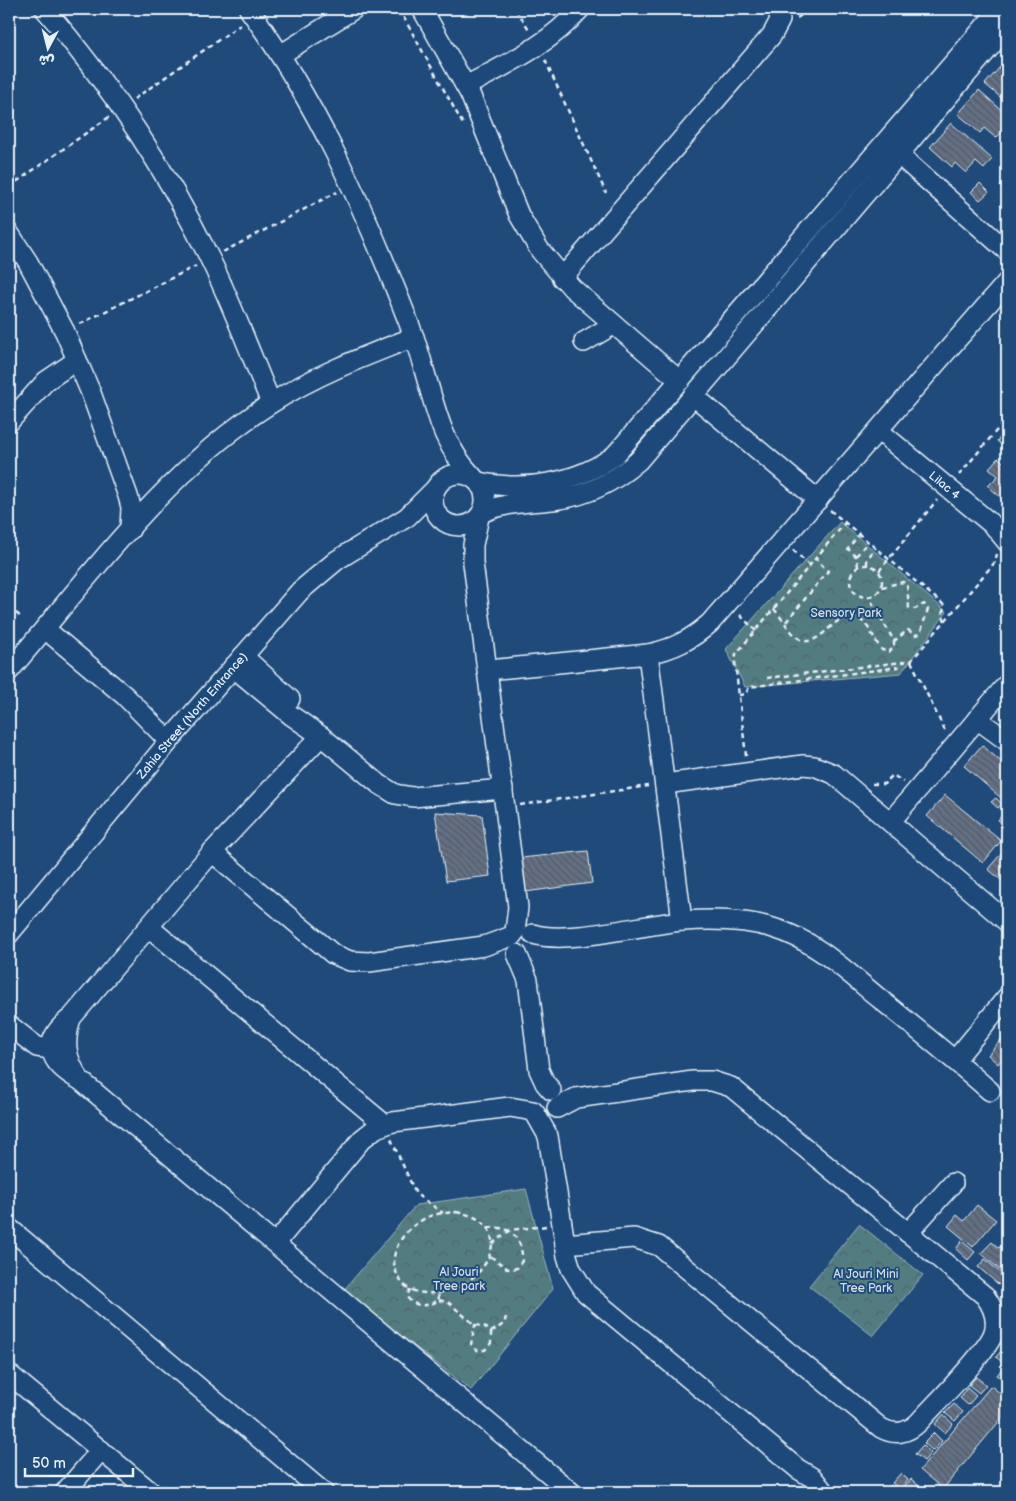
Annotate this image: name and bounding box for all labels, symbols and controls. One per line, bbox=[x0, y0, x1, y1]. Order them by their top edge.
north arrow bbox=[22, 22, 72, 72]
text: ش bbox=[38, 51, 55, 70]
street label: Lilac 4 bbox=[926, 468, 963, 503]
park label: Sensory Park bbox=[811, 606, 882, 621]
street label: Zahia Street (North Entrance) bbox=[133, 650, 251, 783]
park label: Al Jouri Tree park bbox=[433, 1265, 485, 1294]
park label: Al Jouri Mini Tree Park bbox=[833, 1267, 899, 1296]
scale bar bbox=[25, 1446, 132, 1478]
text: 50 m bbox=[32, 1454, 66, 1473]

